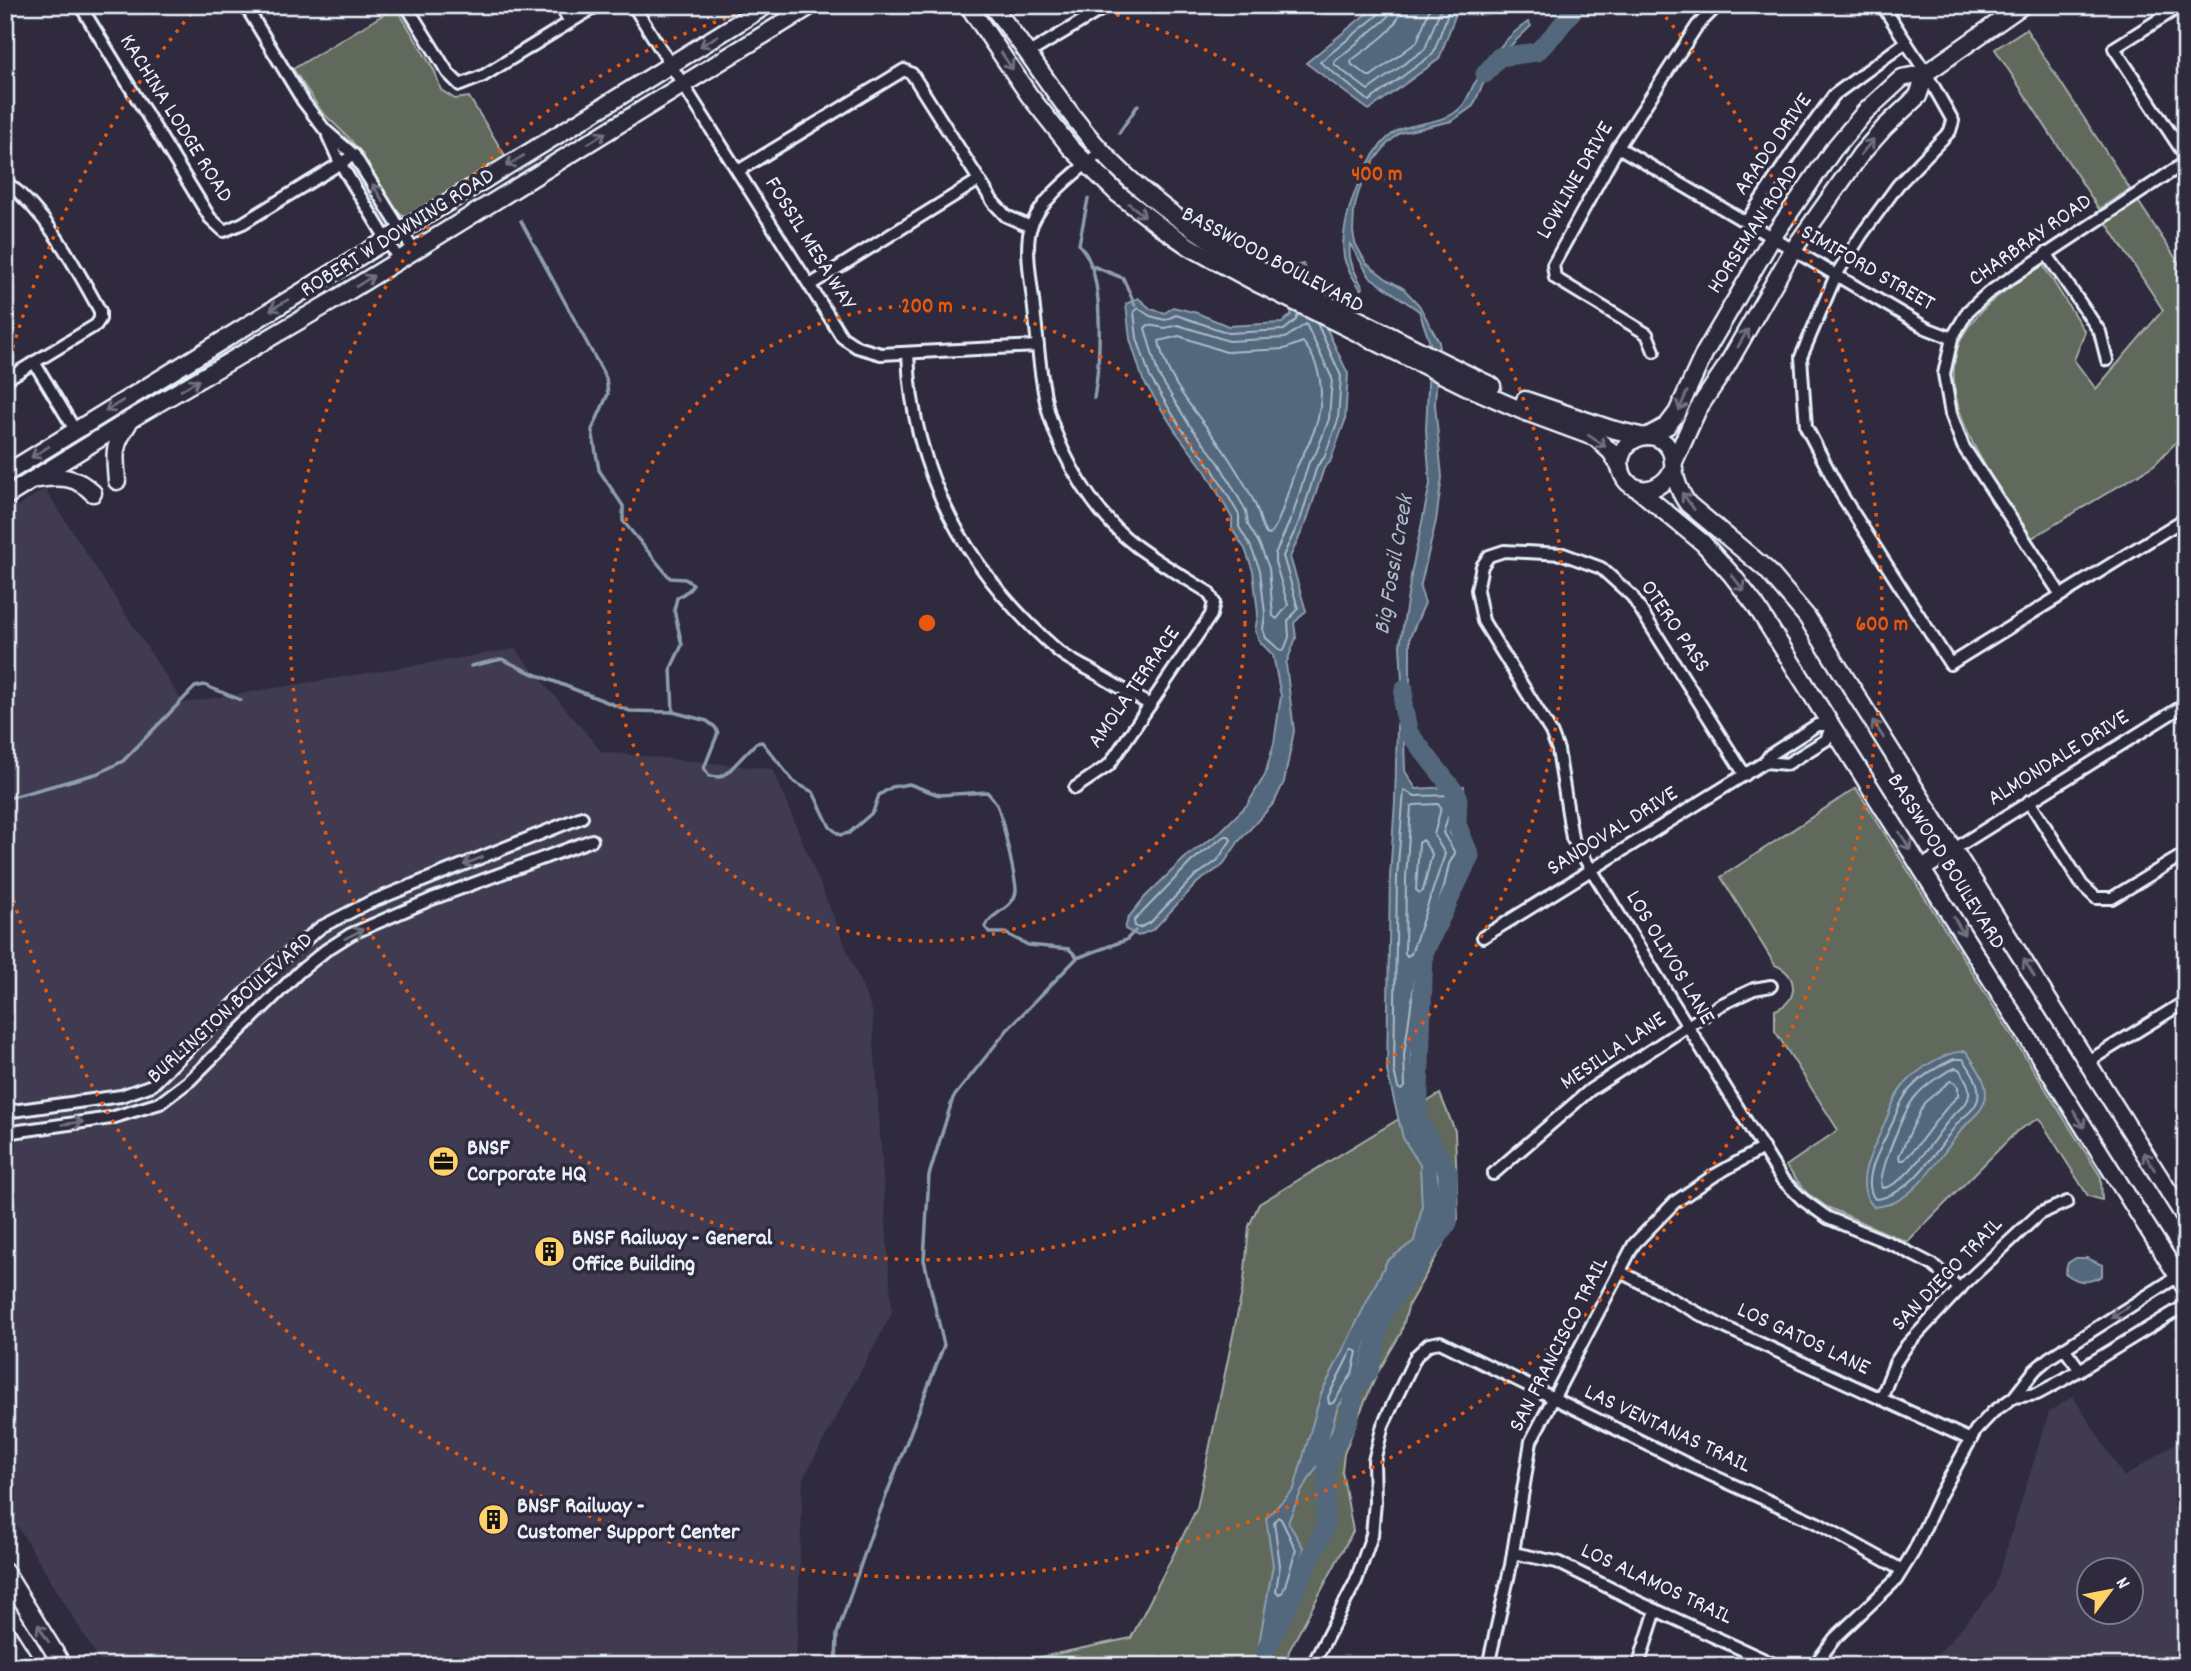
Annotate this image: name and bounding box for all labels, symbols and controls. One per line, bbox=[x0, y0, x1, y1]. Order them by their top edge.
street label: KACHINA LODGE ROAD bbox=[110, 28, 240, 210]
one-way arrow bbox=[699, 35, 719, 49]
one-way arrow bbox=[1000, 51, 1014, 71]
street label: ARADO DRIVE bbox=[1727, 87, 1822, 203]
street label: LOWLINE DRIVE bbox=[1529, 115, 1623, 246]
one-way arrow bbox=[587, 131, 607, 145]
one-way arrow bbox=[1859, 139, 1875, 157]
one-way arrow bbox=[506, 154, 526, 168]
street label: HORSEMAN ROAD bbox=[1700, 159, 1808, 301]
street label: ROBERT W DOWNING ROAD bbox=[294, 161, 502, 307]
text: 400 m bbox=[1352, 161, 1402, 191]
street label: FOSSIL MESA WAY bbox=[755, 171, 863, 318]
one-way arrow bbox=[370, 184, 384, 204]
street label: CHARBRAY ROAD bbox=[1963, 186, 2100, 296]
street label: BASSWOOD BOULEVARD bbox=[1175, 199, 1369, 323]
one-way arrow bbox=[1128, 202, 1146, 217]
street label: SIMIFORD STREET bbox=[1794, 217, 1940, 321]
one-way arrow bbox=[355, 274, 375, 288]
text: 200 m bbox=[901, 293, 953, 323]
one-way arrow bbox=[270, 298, 290, 312]
one-way arrow bbox=[1736, 328, 1750, 348]
one-way arrow bbox=[180, 378, 200, 392]
one-way arrow bbox=[1676, 389, 1689, 411]
one-way arrow bbox=[105, 399, 124, 414]
one-way arrow bbox=[1587, 434, 1606, 449]
one-way arrow bbox=[31, 446, 51, 460]
water label: Big Fossil Creek bbox=[1366, 491, 1424, 637]
one-way arrow bbox=[1681, 491, 1696, 510]
one-way arrow bbox=[1730, 573, 1746, 591]
street label: OTERO PASS bbox=[1631, 574, 1717, 680]
centre of rings bbox=[915, 611, 939, 635]
text: 600 m bbox=[1856, 611, 1908, 641]
street label: AMOLA TERRACE bbox=[1081, 620, 1190, 756]
street label: ALMONDALE DRIVE bbox=[1982, 702, 2137, 816]
one-way arrow bbox=[1871, 719, 1885, 739]
street label: BASSWOOD BOULEVARD bbox=[1877, 768, 2013, 957]
street label: SANDOVAL DRIVE bbox=[1541, 778, 1685, 886]
one-way arrow bbox=[1897, 831, 1912, 850]
one-way arrow bbox=[463, 856, 485, 869]
street label: LOS OLIVOS LANE bbox=[1616, 885, 1722, 1032]
one-way arrow bbox=[1952, 916, 1966, 936]
street label: BURLINGTON BOULEVARD bbox=[141, 925, 321, 1093]
one-way arrow bbox=[343, 926, 364, 940]
one-way arrow bbox=[2021, 959, 2035, 979]
street label: MESILLA LANE bbox=[1554, 1004, 1674, 1100]
one-way arrow bbox=[2073, 1109, 2087, 1129]
one-way arrow bbox=[61, 1117, 84, 1130]
place label: BNSF Corporate HQ bbox=[467, 1133, 587, 1192]
office icon: BNSF Corporate HQ bbox=[427, 1145, 461, 1179]
one-way arrow bbox=[2142, 1152, 2157, 1171]
street label: SAN DIEGO TRAIL bbox=[1885, 1210, 2012, 1340]
place label: BNSF Railway - General Office Building bbox=[572, 1223, 773, 1282]
building icon: BNSF Railway - General Office Building bbox=[532, 1235, 566, 1269]
street label: SAN FRANCISCO TRAIL bbox=[1502, 1251, 1619, 1438]
street label: LOS GATOS LANE bbox=[1731, 1295, 1876, 1386]
one-way arrow bbox=[2110, 1305, 2130, 1319]
street label: LAS VENTANAS TRAIL bbox=[1578, 1377, 1756, 1483]
place label: BNSF Railway - Customer Support Center bbox=[517, 1491, 740, 1550]
building icon: BNSF Railway - Customer Support Center bbox=[477, 1503, 511, 1537]
street label: LOS ALAMOS TRAIL bbox=[1575, 1535, 1738, 1635]
north arrow bbox=[2076, 1556, 2146, 1626]
text: N bbox=[2108, 1573, 2135, 1595]
one-way arrow bbox=[35, 1624, 49, 1644]

